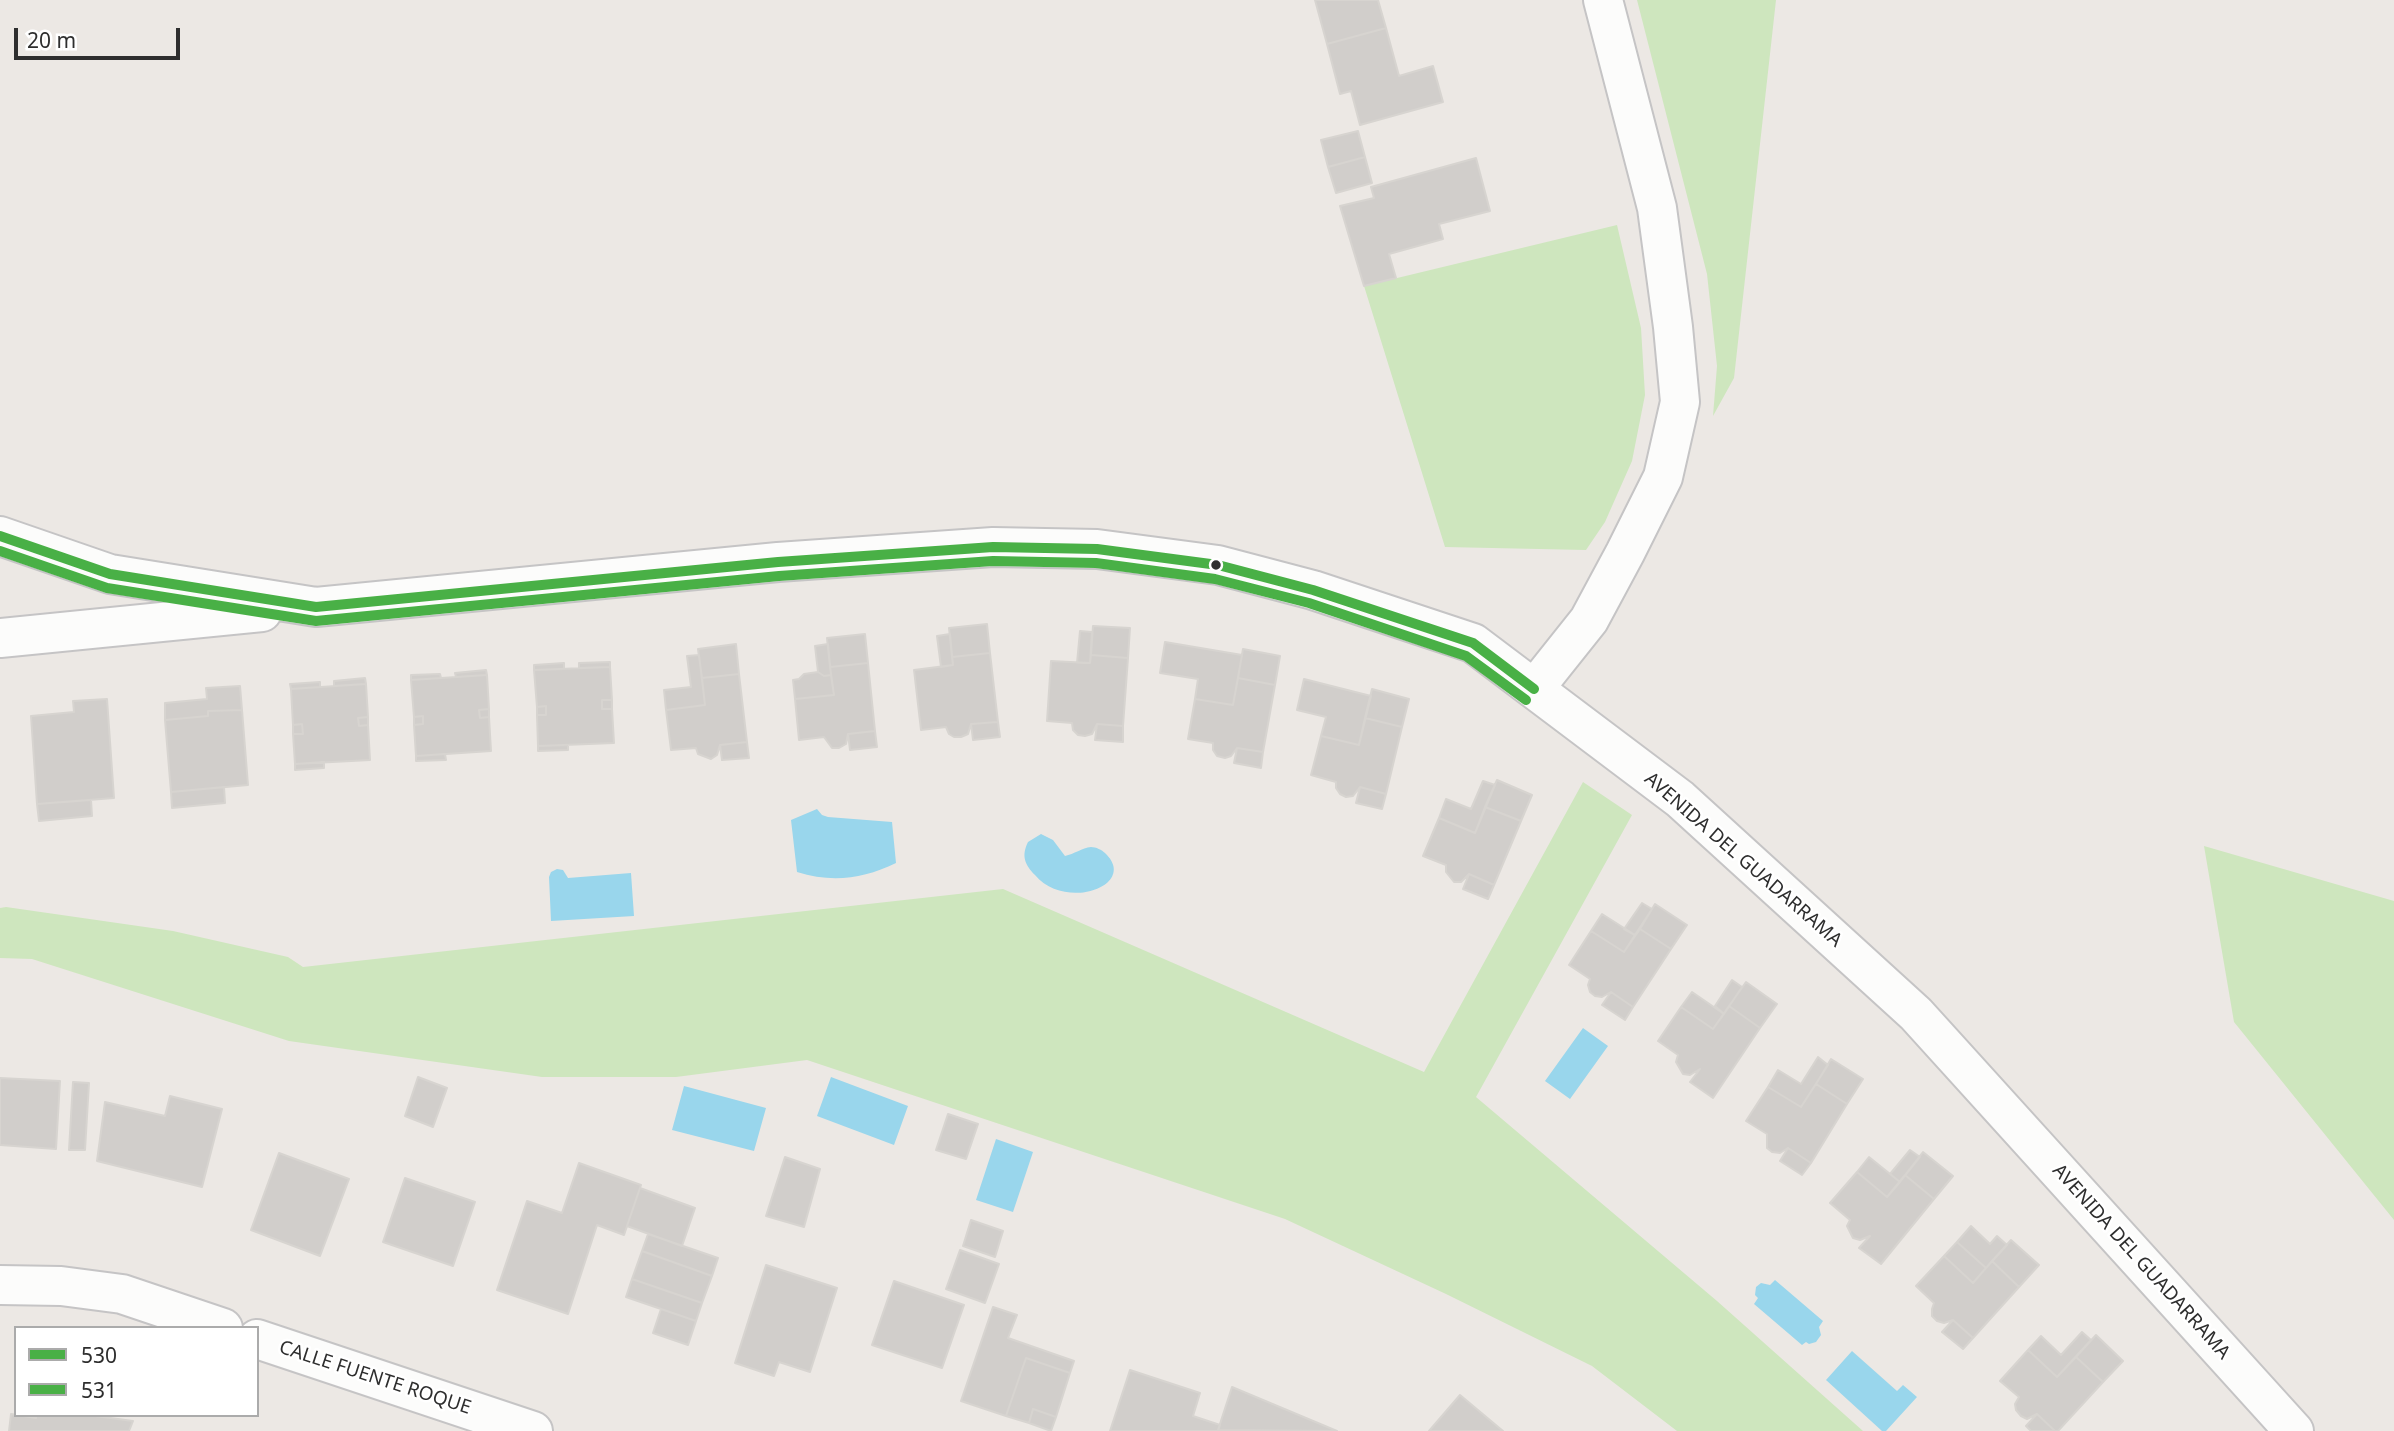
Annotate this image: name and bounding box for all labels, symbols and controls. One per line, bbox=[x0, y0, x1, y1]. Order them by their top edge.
scale bar bbox=[18, 14, 184, 58]
text: 20 m bbox=[27, 26, 76, 54]
unlabelled marker bbox=[1209, 558, 1223, 572]
street label: AVENIDA DEL GUADARRAMA bbox=[1639, 768, 1847, 952]
street label: AVENIDA DEL GUADARRAMA bbox=[2047, 1160, 2235, 1364]
legend bbox=[14, 1326, 259, 1417]
street label: CALLE FUENTE ROQUE bbox=[276, 1336, 474, 1420]
text: 530 bbox=[81, 1341, 117, 1369]
text: 531 bbox=[81, 1376, 117, 1404]

